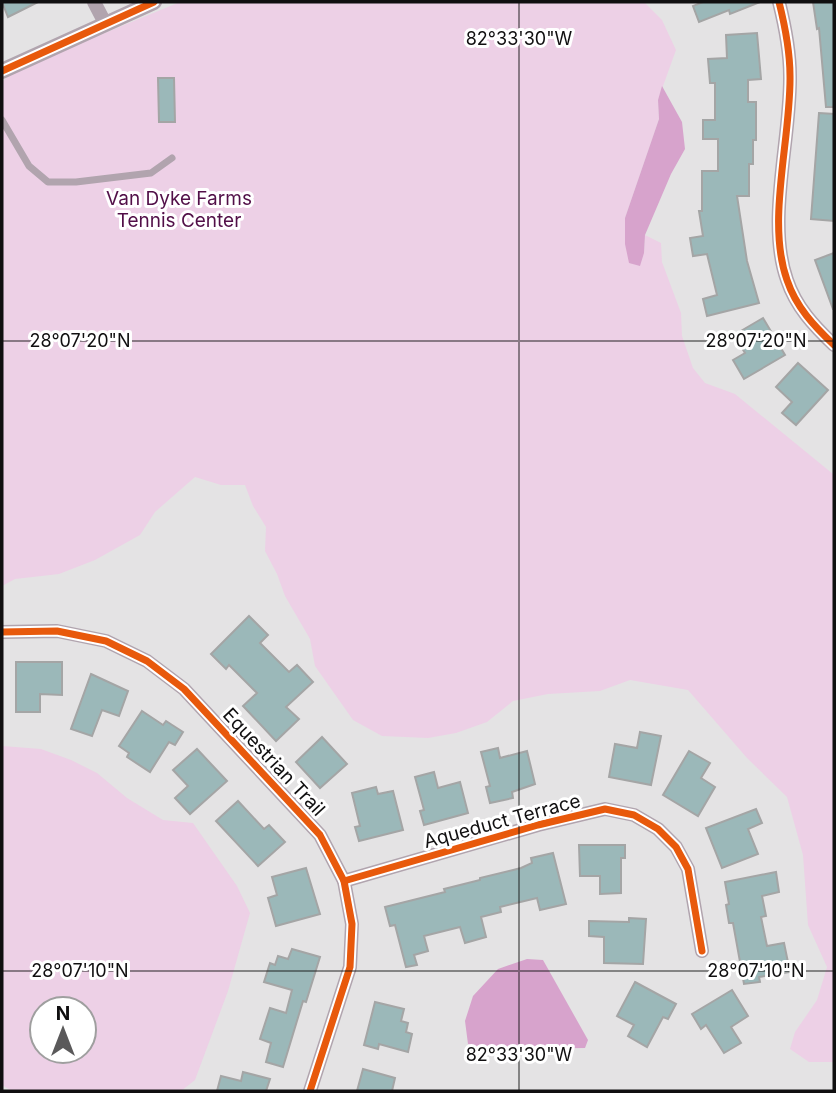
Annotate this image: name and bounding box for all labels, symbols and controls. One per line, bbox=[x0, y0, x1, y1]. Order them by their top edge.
text: 82°33'30"W bbox=[466, 28, 573, 49]
park label: Van Dyke Farms Tennis Center bbox=[106, 187, 252, 232]
text: 28°07'20"N bbox=[30, 330, 130, 351]
text: 28°07'20"N bbox=[706, 330, 806, 351]
street label: Equestrian Trail bbox=[218, 703, 330, 821]
street label: Aqueduct Terrace bbox=[421, 789, 583, 853]
text: 28°07'10"N bbox=[31, 960, 129, 981]
text: 28°07'10"N bbox=[707, 960, 805, 981]
north arrow bbox=[28, 995, 98, 1065]
text: N bbox=[56, 1002, 70, 1025]
text: 82°33'30"W bbox=[466, 1044, 573, 1065]

